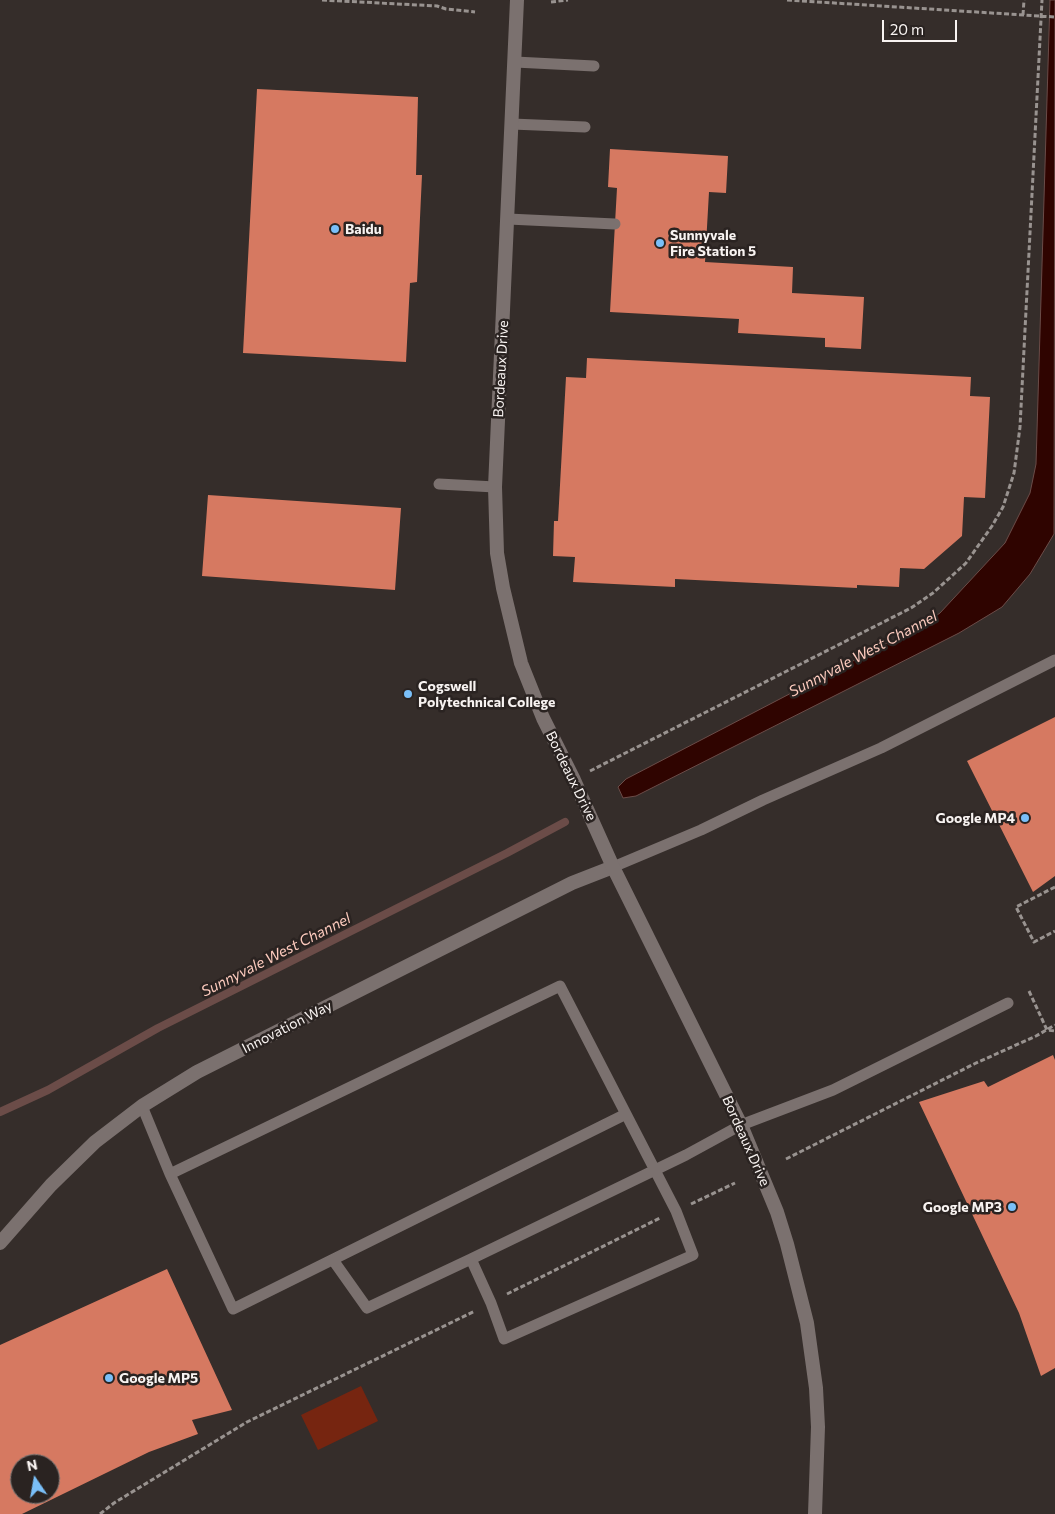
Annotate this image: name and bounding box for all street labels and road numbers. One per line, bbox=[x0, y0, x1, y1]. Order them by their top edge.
street label: Bordeaux Drive bbox=[490, 320, 512, 418]
street label: Bordeaux Drive bbox=[542, 729, 600, 823]
street label: Innovation Way bbox=[239, 997, 335, 1057]
street label: Bordeaux Drive bbox=[719, 1093, 773, 1189]

